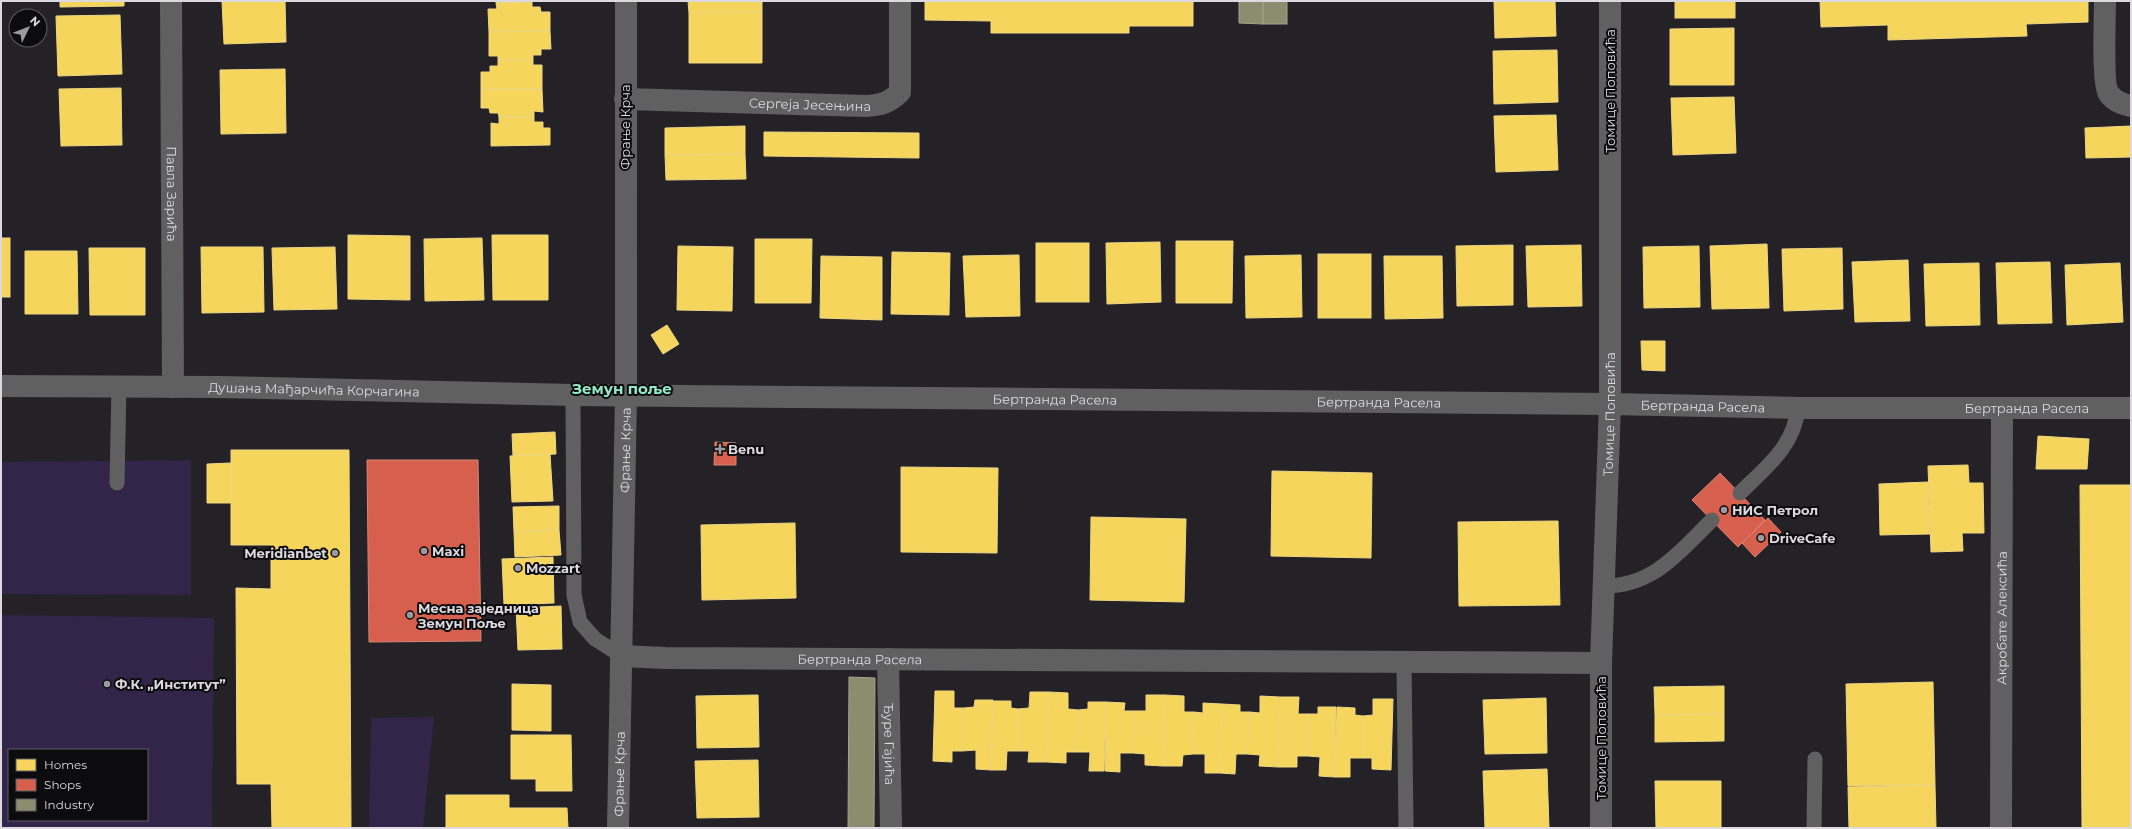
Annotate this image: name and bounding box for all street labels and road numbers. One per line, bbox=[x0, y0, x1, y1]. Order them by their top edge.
street label: Томице Поповића bbox=[1602, 29, 1618, 153]
street label: Фрање Крча bbox=[617, 84, 633, 170]
street label: Сергеја Јесењина bbox=[749, 95, 872, 114]
street label: Павла Зарића bbox=[164, 146, 180, 242]
street label: Томице Поповића bbox=[1599, 352, 1618, 476]
street label: Душана Мађарчића Корчагина bbox=[208, 379, 420, 400]
street label: Бертранда Расела bbox=[993, 391, 1117, 408]
street label: Бертранда Расела bbox=[1317, 393, 1441, 411]
street label: Бертранда Расела bbox=[1640, 397, 1765, 415]
street label: Бертранда Расела bbox=[1965, 400, 2089, 416]
street label: Фрање Крча bbox=[616, 407, 634, 493]
street label: Акробате Алексића bbox=[1993, 551, 2010, 685]
street label: Бертранда Расела bbox=[798, 651, 922, 667]
street label: Томице Поповића bbox=[1593, 676, 1609, 800]
street label: Ђуре Гајића bbox=[881, 703, 898, 785]
street label: Фрање Крча bbox=[610, 731, 628, 817]

